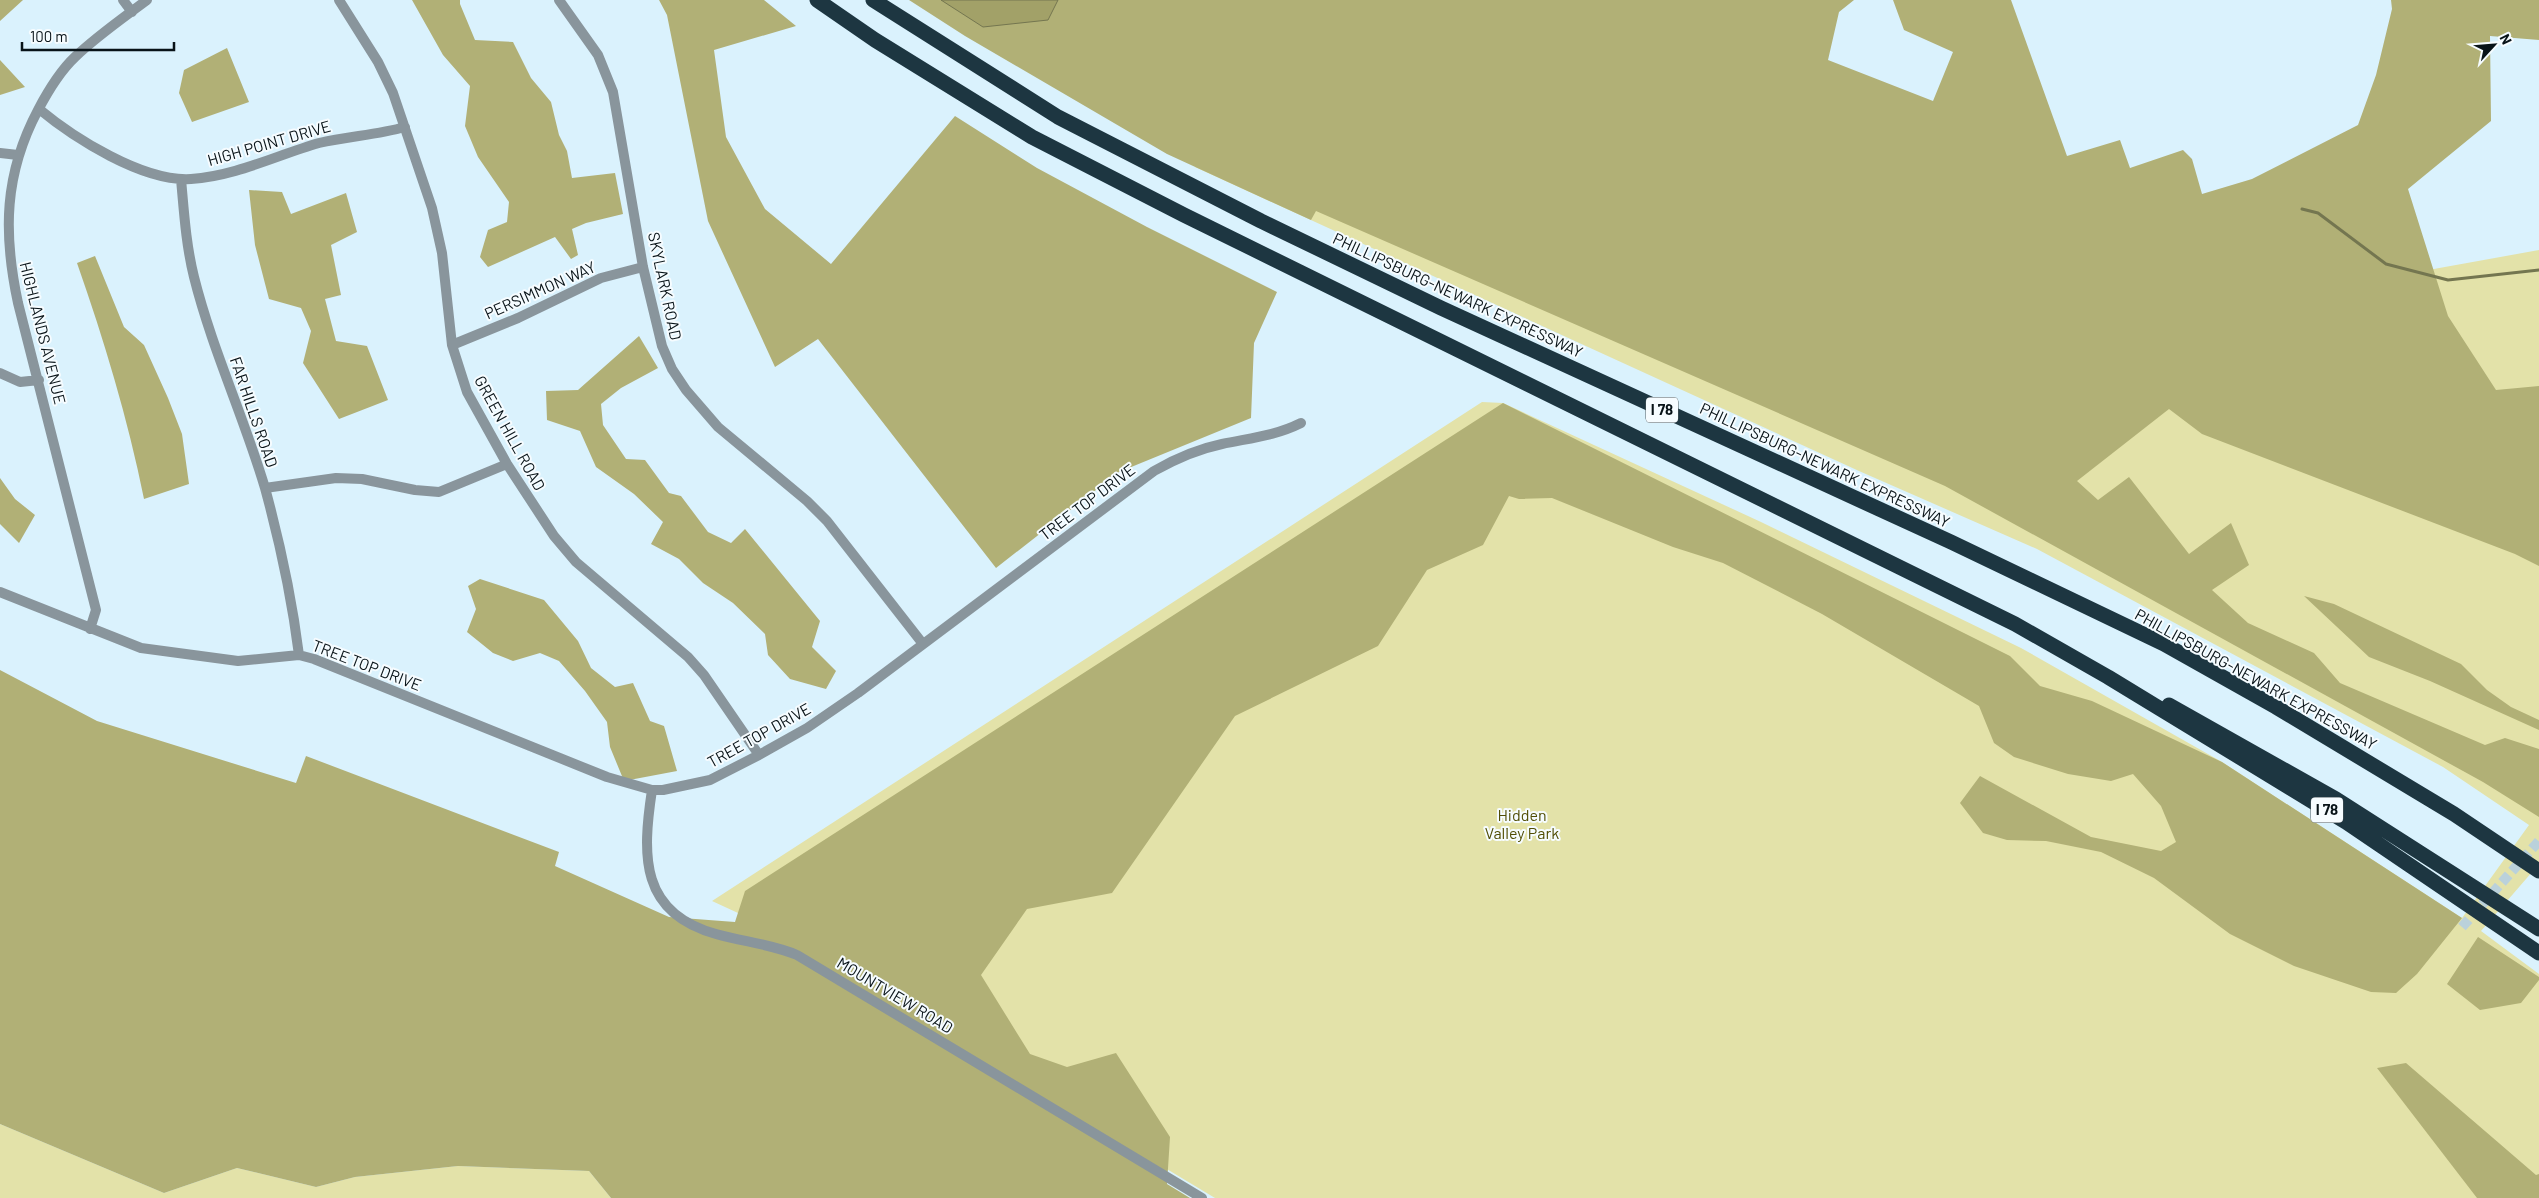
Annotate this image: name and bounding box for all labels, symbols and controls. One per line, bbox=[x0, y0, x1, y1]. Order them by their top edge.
scale bar bbox=[22, 20, 175, 52]
north arrow bbox=[2469, 20, 2519, 70]
text: 100 m bbox=[30, 27, 68, 45]
text: N bbox=[2496, 31, 2516, 47]
street label: HIGH POINT DRIVE bbox=[205, 116, 333, 169]
street label: PHILLIPSBURG-NEWARK EXPRESSWAY bbox=[1330, 228, 1586, 361]
street label: SKYLARK ROAD bbox=[645, 230, 686, 342]
street label: PERSIMMON WAY bbox=[481, 257, 598, 323]
street label: HIGHLANDS AVENUE bbox=[17, 260, 70, 406]
street label: FAR HILLS ROAD bbox=[227, 354, 282, 470]
street label: GREEN HILL ROAD bbox=[471, 372, 550, 493]
road number: I 78 bbox=[1646, 398, 1678, 422]
street label: PHILLIPSBURG-NEWARK EXPRESSWAY bbox=[1697, 398, 1953, 531]
street label: TREE TOP DRIVE bbox=[1035, 459, 1138, 544]
street label: PHILLIPSBURG-NEWARK EXPRESSWAY bbox=[2132, 604, 2381, 753]
street label: TREE TOP DRIVE bbox=[310, 635, 424, 694]
street label: TREE TOP DRIVE bbox=[704, 698, 814, 771]
road number: I 78 bbox=[2311, 798, 2343, 822]
park label: Hidden Valley Park bbox=[1485, 805, 1559, 842]
street label: MOUNTVIEW ROAD bbox=[834, 953, 957, 1037]

